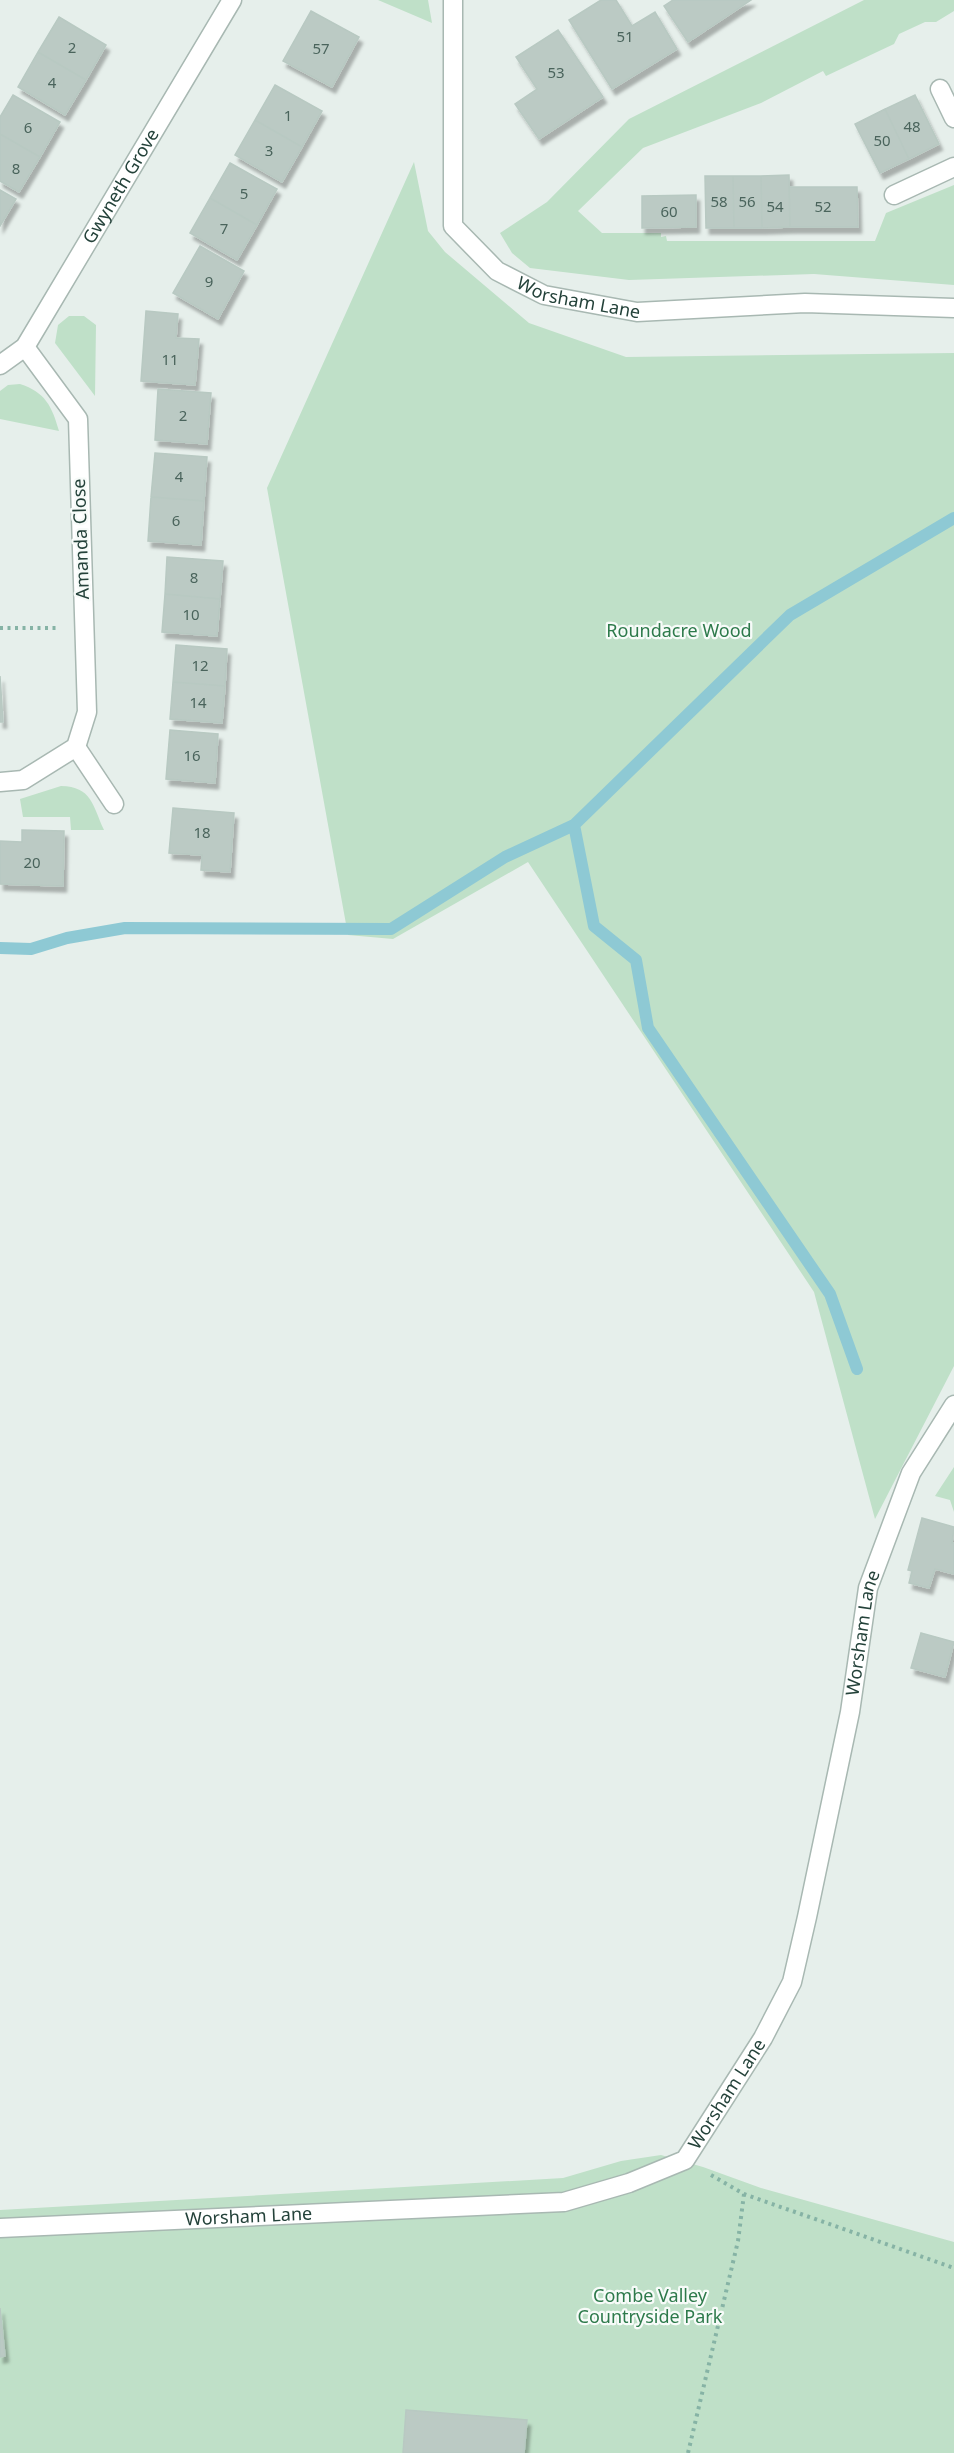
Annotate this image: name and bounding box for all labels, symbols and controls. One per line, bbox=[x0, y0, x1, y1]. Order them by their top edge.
house number: 51 bbox=[616, 26, 634, 46]
house number: 2 bbox=[68, 37, 76, 57]
house number: 57 bbox=[312, 38, 330, 58]
house number: 53 bbox=[547, 62, 565, 82]
house number: 4 bbox=[48, 72, 57, 92]
house number: 1 bbox=[284, 105, 292, 125]
house number: 48 bbox=[903, 116, 921, 136]
house number: 6 bbox=[24, 117, 32, 137]
street label: Gwyneth Grove bbox=[76, 124, 164, 248]
house number: 50 bbox=[873, 130, 891, 150]
house number: 3 bbox=[265, 140, 273, 160]
house number: 8 bbox=[12, 158, 20, 178]
house number: 5 bbox=[240, 183, 248, 203]
house number: 58 bbox=[710, 191, 728, 211]
house number: 56 bbox=[738, 191, 756, 211]
house number: 54 bbox=[766, 196, 784, 216]
house number: 52 bbox=[814, 196, 832, 216]
house number: 60 bbox=[660, 201, 678, 221]
house number: 7 bbox=[220, 218, 228, 238]
street label: Worsham Lane bbox=[513, 270, 643, 323]
house number: 9 bbox=[205, 271, 213, 291]
house number: 11 bbox=[161, 349, 179, 369]
house number: 2 bbox=[179, 405, 187, 425]
house number: 4 bbox=[175, 466, 184, 486]
street label: Amanda Close bbox=[66, 478, 94, 600]
house number: 6 bbox=[172, 510, 180, 530]
house number: 8 bbox=[190, 567, 198, 587]
house number: 10 bbox=[182, 604, 200, 624]
park label: Roundacre Wood bbox=[606, 618, 752, 642]
house number: 12 bbox=[191, 655, 209, 675]
house number: 14 bbox=[189, 692, 207, 712]
house number: 16 bbox=[183, 745, 201, 765]
house number: 18 bbox=[193, 822, 211, 842]
house number: 20 bbox=[23, 852, 41, 872]
street label: Worsham Lane bbox=[840, 1566, 885, 1697]
street label: Worsham Lane bbox=[682, 2034, 771, 2154]
street label: Worsham Lane bbox=[185, 2201, 313, 2230]
park label: Combe Valley Countryside Park bbox=[578, 2283, 723, 2328]

